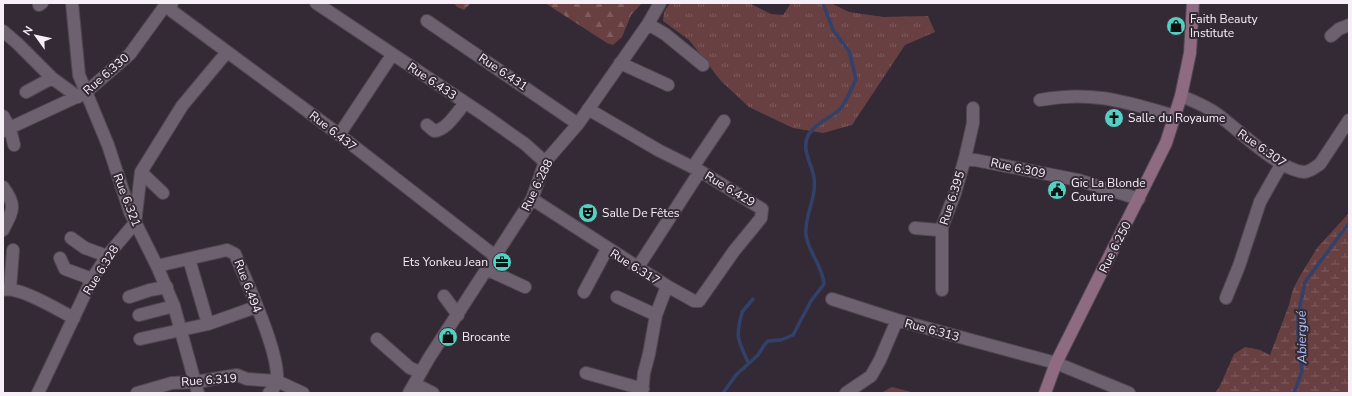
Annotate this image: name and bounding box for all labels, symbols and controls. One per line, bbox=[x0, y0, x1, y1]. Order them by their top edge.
place label: Faith Beauty Institute bbox=[1190, 11, 1258, 41]
shop icon: Faith Beauty Institute bbox=[1165, 15, 1187, 37]
north arrow bbox=[16, 16, 56, 56]
text: N bbox=[20, 23, 37, 38]
street label: Rue 6.330 bbox=[80, 50, 132, 98]
street label: Rue 6.431 bbox=[475, 50, 531, 94]
street label: Rue 6.433 bbox=[404, 59, 460, 103]
church icon: Salle du Royaume bbox=[1103, 107, 1125, 129]
street label: Rue 6.437 bbox=[306, 108, 360, 154]
place label: Salle du Royaume bbox=[1128, 110, 1225, 126]
street label: Rue 6.307 bbox=[1235, 125, 1289, 171]
street label: Rue 6.309 bbox=[989, 154, 1047, 182]
street label: Rue 6.288 bbox=[518, 156, 556, 214]
street label: Rue 6.429 bbox=[702, 168, 758, 210]
street label: Rue 6.395 bbox=[936, 169, 968, 227]
street label: Rue 6.321 bbox=[110, 171, 144, 229]
place label: Gic La Blonde Couture bbox=[1071, 175, 1146, 205]
public building icon: Gic La Blonde Couture bbox=[1046, 179, 1068, 201]
theatre icon: Salle De Fêtes bbox=[577, 202, 599, 224]
place label: Salle De Fêtes bbox=[602, 205, 680, 221]
street label: Rue 6.250 bbox=[1095, 219, 1135, 275]
street label: Rue 6.328 bbox=[79, 242, 123, 298]
street label: Rue 6.317 bbox=[607, 245, 663, 289]
office icon: Ets Yonkeu Jean bbox=[491, 251, 513, 273]
place label: Ets Yonkeu Jean bbox=[403, 254, 488, 270]
street label: Rue 6.494 bbox=[231, 257, 265, 315]
water label: Abiergué bbox=[1293, 310, 1311, 365]
street label: Rue 6.313 bbox=[903, 315, 961, 345]
shop icon: Brocante bbox=[437, 326, 459, 348]
place label: Brocante bbox=[462, 329, 510, 345]
street label: Rue 6.319 bbox=[181, 370, 237, 390]

